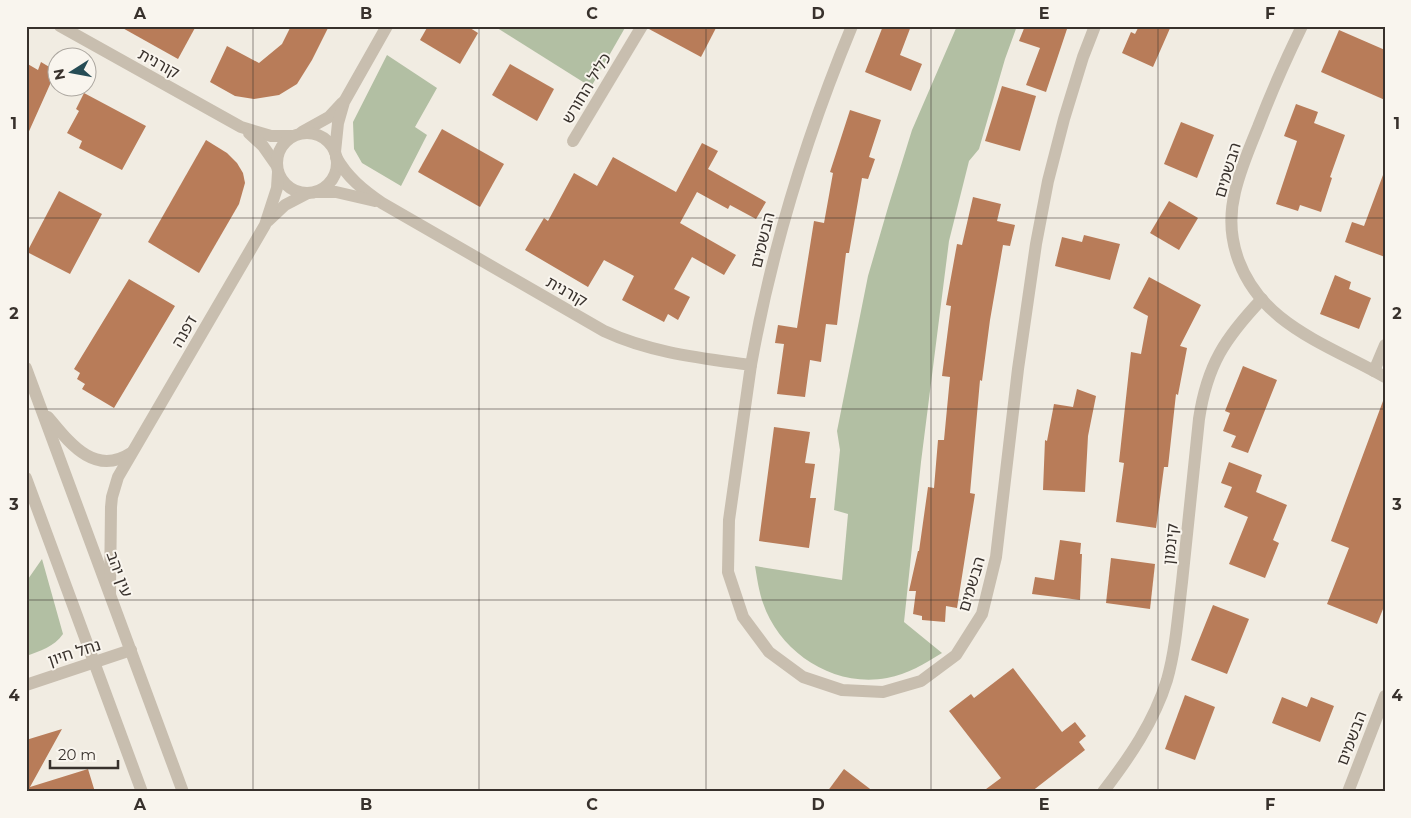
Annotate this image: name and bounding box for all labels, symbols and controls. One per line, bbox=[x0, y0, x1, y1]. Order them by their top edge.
text: A bbox=[133, 4, 147, 23]
text: B bbox=[360, 4, 372, 23]
text: C bbox=[586, 4, 598, 23]
text: D bbox=[811, 4, 825, 23]
text: E bbox=[1039, 4, 1049, 23]
text: F bbox=[1265, 4, 1275, 23]
street label: קורנית bbox=[135, 44, 183, 82]
north arrow bbox=[48, 48, 98, 98]
street label: כליל החורש bbox=[558, 49, 615, 127]
text: N bbox=[49, 67, 69, 82]
text: 1 bbox=[11, 114, 17, 133]
text: 1 bbox=[1394, 114, 1400, 133]
street label: הבשמים bbox=[1210, 140, 1245, 200]
street label: הבשמים bbox=[746, 210, 779, 270]
street label: קורנית bbox=[543, 272, 591, 311]
text: 2 bbox=[9, 304, 19, 323]
text: 2 bbox=[1392, 304, 1402, 323]
street label: דפנה bbox=[168, 312, 201, 351]
text: 3 bbox=[8, 495, 19, 514]
text: 3 bbox=[1391, 495, 1402, 514]
street label: קינמון bbox=[1159, 522, 1182, 566]
street label: עין יהב bbox=[103, 549, 137, 600]
street label: הבשמים bbox=[954, 554, 989, 614]
street label: נחל חיון bbox=[45, 635, 103, 670]
text: 4 bbox=[8, 686, 20, 705]
text: 4 bbox=[1391, 686, 1403, 705]
street label: הבשמים bbox=[1332, 708, 1370, 768]
scale bar bbox=[50, 738, 118, 770]
text: 20 m bbox=[58, 745, 96, 764]
text: A bbox=[133, 795, 147, 814]
text: B bbox=[360, 795, 372, 814]
text: C bbox=[586, 795, 598, 814]
text: D bbox=[811, 795, 825, 814]
text: E bbox=[1039, 795, 1049, 814]
text: F bbox=[1265, 795, 1275, 814]

